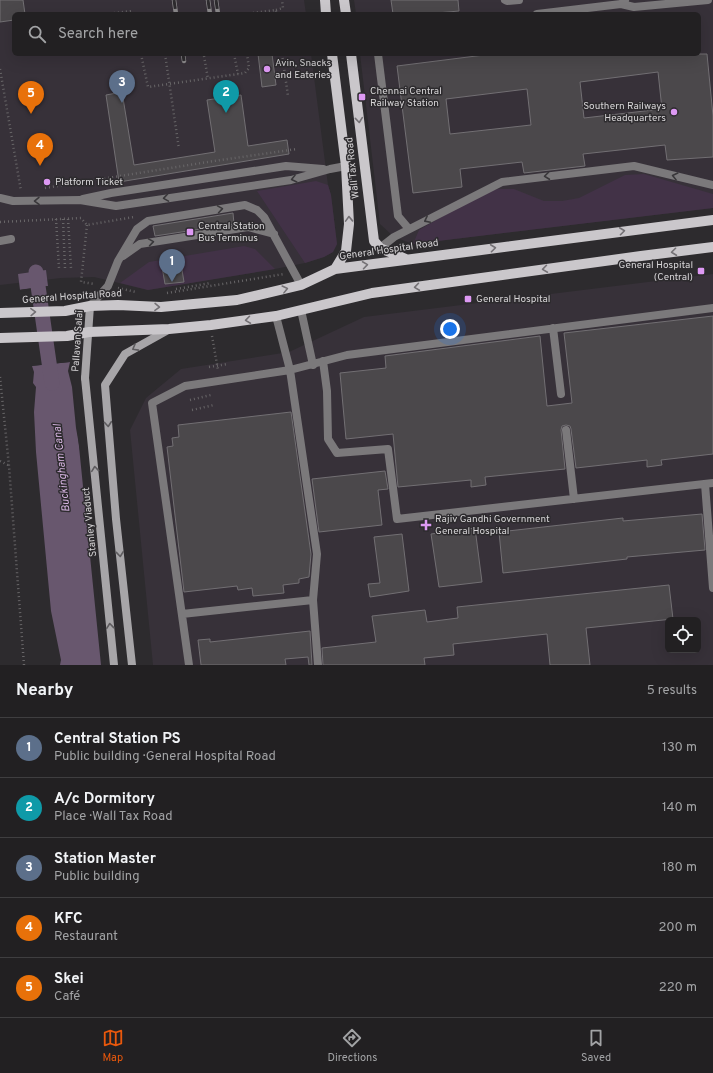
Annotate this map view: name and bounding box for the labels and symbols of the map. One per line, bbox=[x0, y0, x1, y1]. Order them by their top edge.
place label: Avin, Snacks and Eateries bbox=[275, 57, 332, 82]
marker: Avin, Snacks and Eateries bbox=[262, 64, 272, 74]
pin: 3 bbox=[109, 70, 135, 103]
pin: 2 bbox=[213, 80, 239, 113]
pin: 5 bbox=[18, 81, 44, 114]
place label: Chennai Central Railway Station bbox=[370, 85, 442, 110]
marker: Chennai Central Railway Station bbox=[357, 92, 367, 102]
place label: Southern Railways Headquarters bbox=[583, 100, 666, 125]
marker: Southern Railways Headquarters bbox=[669, 107, 679, 117]
one-way arrow bbox=[355, 117, 364, 124]
pin: 4 bbox=[27, 133, 53, 166]
street label: Wall Tax Road bbox=[343, 137, 363, 199]
one-way arrow bbox=[544, 171, 550, 180]
one-way arrow bbox=[672, 172, 679, 181]
one-way arrow bbox=[291, 174, 297, 182]
place label: Platform Ticket bbox=[55, 176, 123, 189]
marker: Platform Ticket bbox=[42, 177, 52, 187]
one-way arrow bbox=[163, 193, 169, 202]
one-way arrow bbox=[34, 197, 40, 205]
one-way arrow bbox=[217, 205, 223, 214]
one-way arrow bbox=[345, 216, 353, 222]
one-way arrow bbox=[423, 216, 431, 223]
place label: Central Station Bus Terminus bbox=[198, 220, 265, 245]
marker: Central Station Bus Terminus bbox=[185, 227, 195, 237]
one-way arrow bbox=[619, 227, 625, 236]
street label: General Hospital Road bbox=[339, 237, 439, 263]
one-way arrow bbox=[148, 238, 155, 247]
one-way arrow bbox=[490, 244, 497, 253]
one-way arrow bbox=[671, 247, 677, 256]
pin: 1 bbox=[159, 249, 185, 282]
place label: General Hospital (Central) bbox=[619, 259, 693, 284]
one-way arrow bbox=[361, 261, 368, 270]
one-way arrow bbox=[542, 264, 548, 273]
marker: General Hospital (Central) bbox=[696, 266, 706, 276]
one-way arrow bbox=[414, 282, 420, 291]
one-way arrow bbox=[281, 285, 288, 294]
street label: General Hospital Road bbox=[22, 287, 122, 307]
place label: General Hospital bbox=[476, 293, 550, 306]
marker: General Hospital bbox=[463, 294, 473, 304]
one-way arrow bbox=[154, 303, 160, 311]
one-way arrow bbox=[30, 307, 37, 316]
street label: Pallavan Salai bbox=[69, 310, 87, 372]
one-way arrow bbox=[245, 315, 251, 324]
your location bbox=[440, 319, 460, 339]
one-way arrow bbox=[132, 344, 139, 351]
one-way arrow bbox=[104, 421, 113, 427]
water label: Buckingham Canal bbox=[50, 422, 74, 513]
one-way arrow bbox=[90, 466, 99, 472]
street label: Stanley Viaduct bbox=[80, 486, 100, 557]
place label: Rajiv Gandhi Government General Hospital bbox=[435, 513, 550, 538]
marker: Rajiv Gandhi Government General Hospital bbox=[420, 519, 432, 531]
one-way arrow bbox=[115, 551, 124, 557]
one-way arrow bbox=[106, 623, 115, 629]

